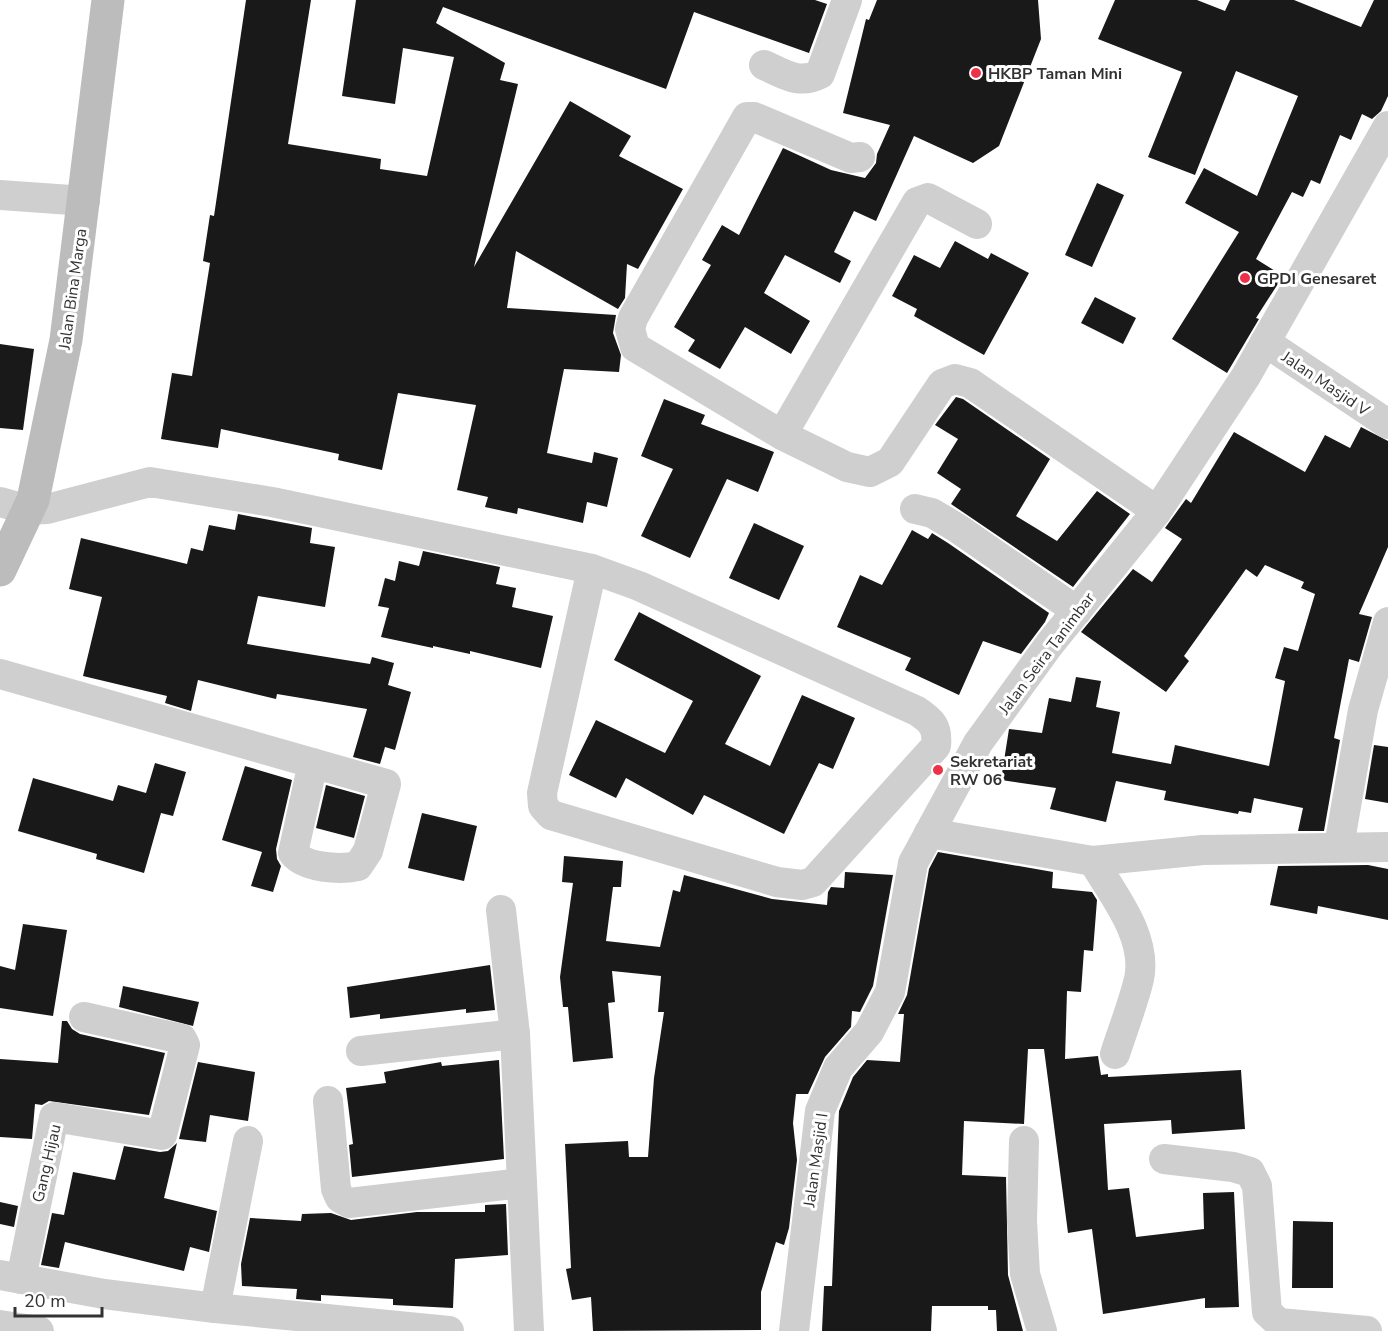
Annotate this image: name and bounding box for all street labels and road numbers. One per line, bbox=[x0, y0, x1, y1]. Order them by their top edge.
street label: Jalan Bina Marga bbox=[53, 227, 92, 352]
street label: Jalan Masjid V bbox=[1276, 346, 1375, 422]
street label: Jalan Seira Tanimbar bbox=[993, 588, 1100, 720]
street label: Jalan Masjid I bbox=[798, 1112, 833, 1210]
street label: Gang Hijau bbox=[27, 1122, 67, 1205]

